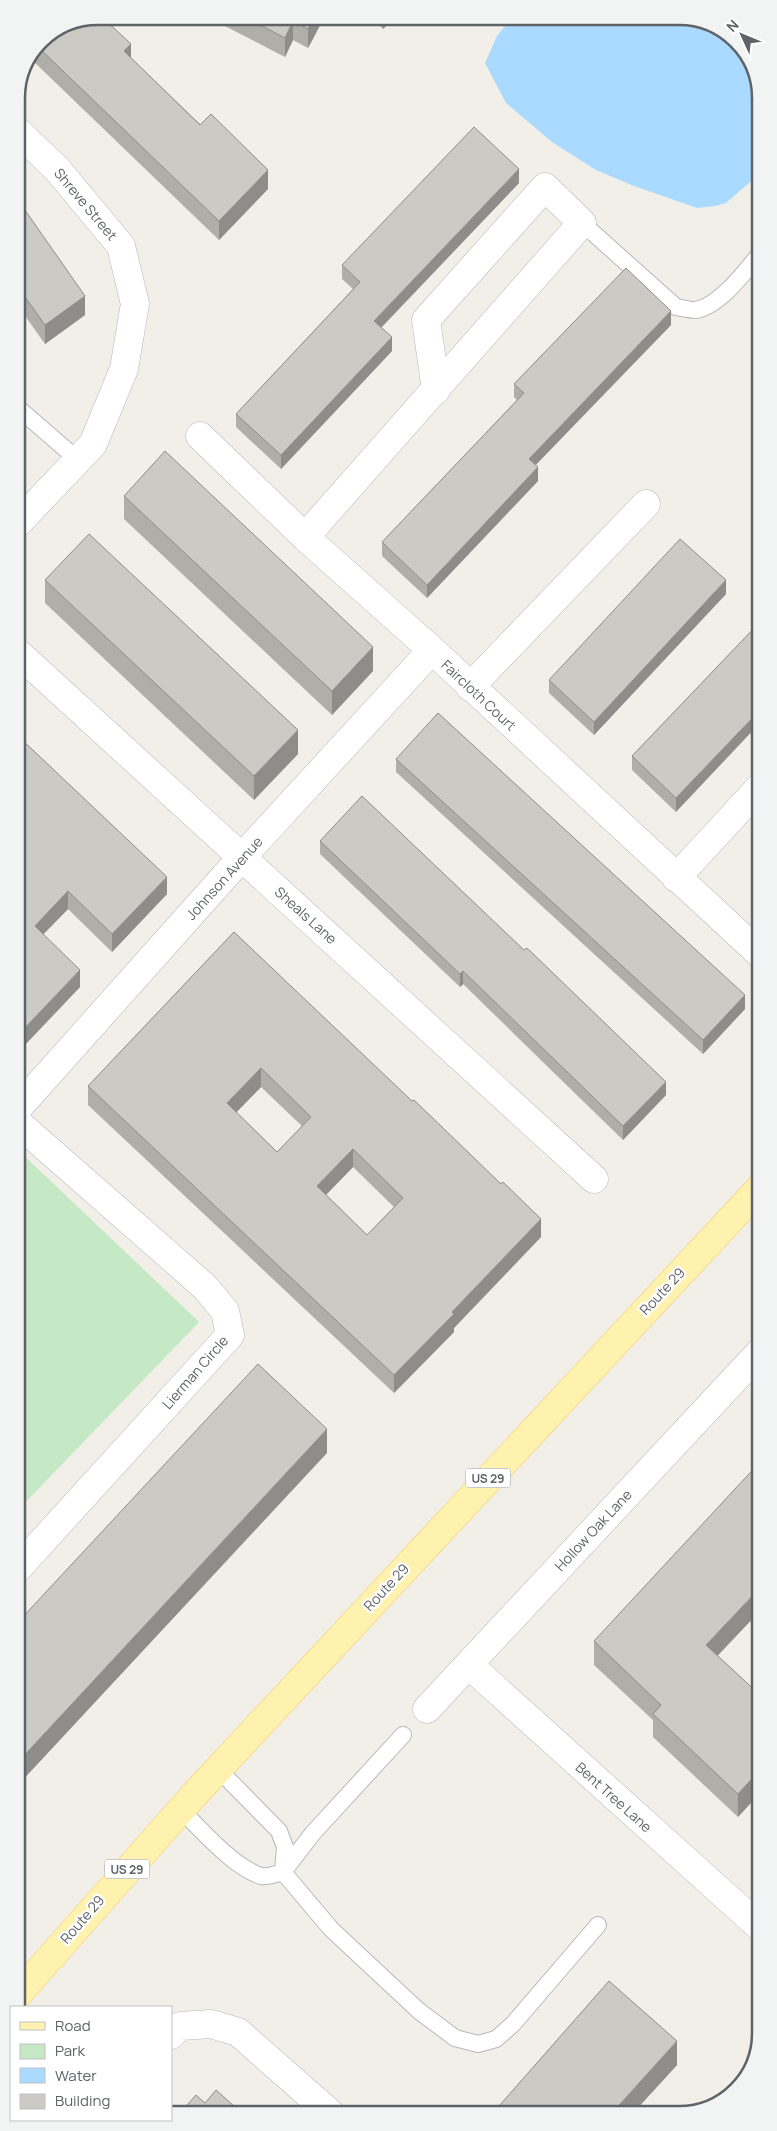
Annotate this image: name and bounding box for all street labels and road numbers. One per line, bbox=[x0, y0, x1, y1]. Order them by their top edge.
street label: Shreve Street bbox=[50, 164, 122, 244]
street label: Faircloth Court bbox=[437, 655, 521, 735]
street label: Johnson Avenue bbox=[181, 832, 267, 924]
street label: Sheals Lane bbox=[271, 882, 341, 948]
street label: Route 29 bbox=[635, 1263, 689, 1319]
street label: Lierman Circle bbox=[158, 1331, 232, 1413]
road number: US 29 bbox=[466, 1469, 510, 1488]
street label: Hollow Oak Lane bbox=[550, 1485, 636, 1575]
street label: Route 29 bbox=[359, 1559, 413, 1615]
street label: Bent Tree Lane bbox=[572, 1758, 656, 1836]
road number: US 29 bbox=[104, 1860, 150, 1878]
street label: Route 29 bbox=[56, 1891, 108, 1947]

